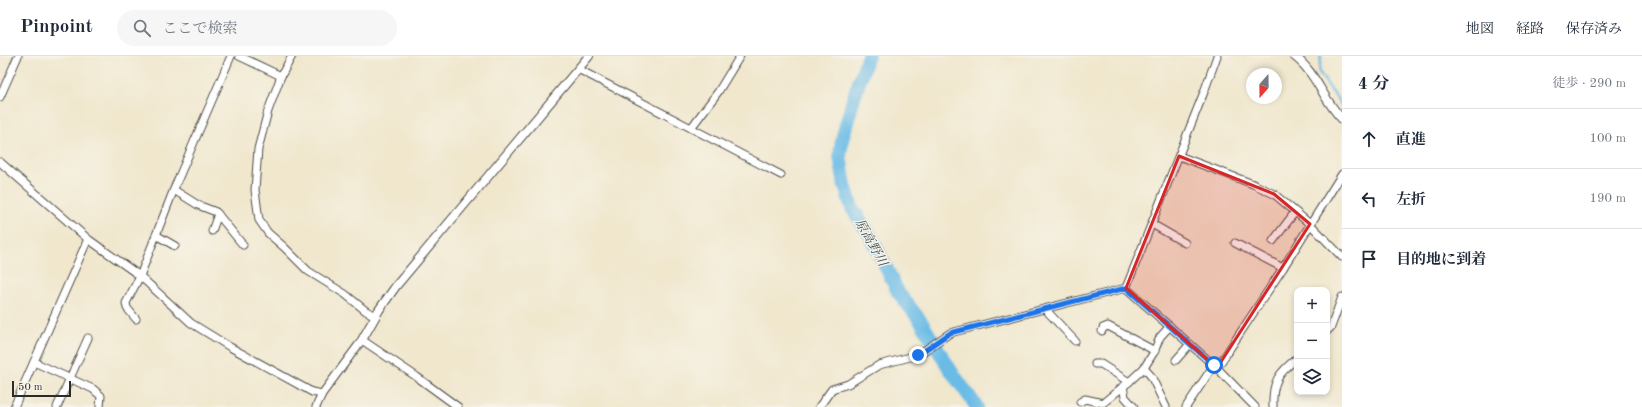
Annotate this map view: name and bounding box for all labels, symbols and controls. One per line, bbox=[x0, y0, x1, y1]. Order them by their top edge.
search box bbox=[117, 10, 397, 46]
icon: search bbox=[131, 17, 153, 39]
text: Pinpoint bbox=[20, 18, 93, 37]
text: ここで検索 bbox=[163, 22, 238, 37]
text: 地図 bbox=[1466, 22, 1494, 36]
text: 経路 bbox=[1516, 22, 1544, 36]
text: 保存済み bbox=[1566, 22, 1622, 36]
north arrow bbox=[1246, 68, 1282, 104]
text: 4 分 bbox=[1358, 76, 1390, 93]
text: 徒歩 · 290 m bbox=[1552, 77, 1626, 90]
icon: ahead bbox=[1358, 128, 1380, 150]
text: 100 m bbox=[1589, 132, 1626, 145]
text: 直進 bbox=[1396, 133, 1426, 148]
icon: left bbox=[1358, 188, 1380, 210]
text: 190 m bbox=[1589, 192, 1626, 205]
text: 左折 bbox=[1396, 193, 1426, 208]
water label: 原高野川 bbox=[852, 216, 891, 270]
icon: arrive bbox=[1358, 248, 1380, 270]
text: 目的地に到着 bbox=[1396, 253, 1486, 268]
map controls bbox=[1294, 287, 1330, 395]
button: + bbox=[1294, 287, 1330, 323]
button: − bbox=[1294, 323, 1330, 359]
route end bbox=[909, 346, 927, 364]
route start bbox=[1205, 356, 1223, 374]
button: layers bbox=[1294, 359, 1330, 395]
scale bar bbox=[12, 379, 71, 398]
text: 50 m bbox=[18, 382, 43, 393]

